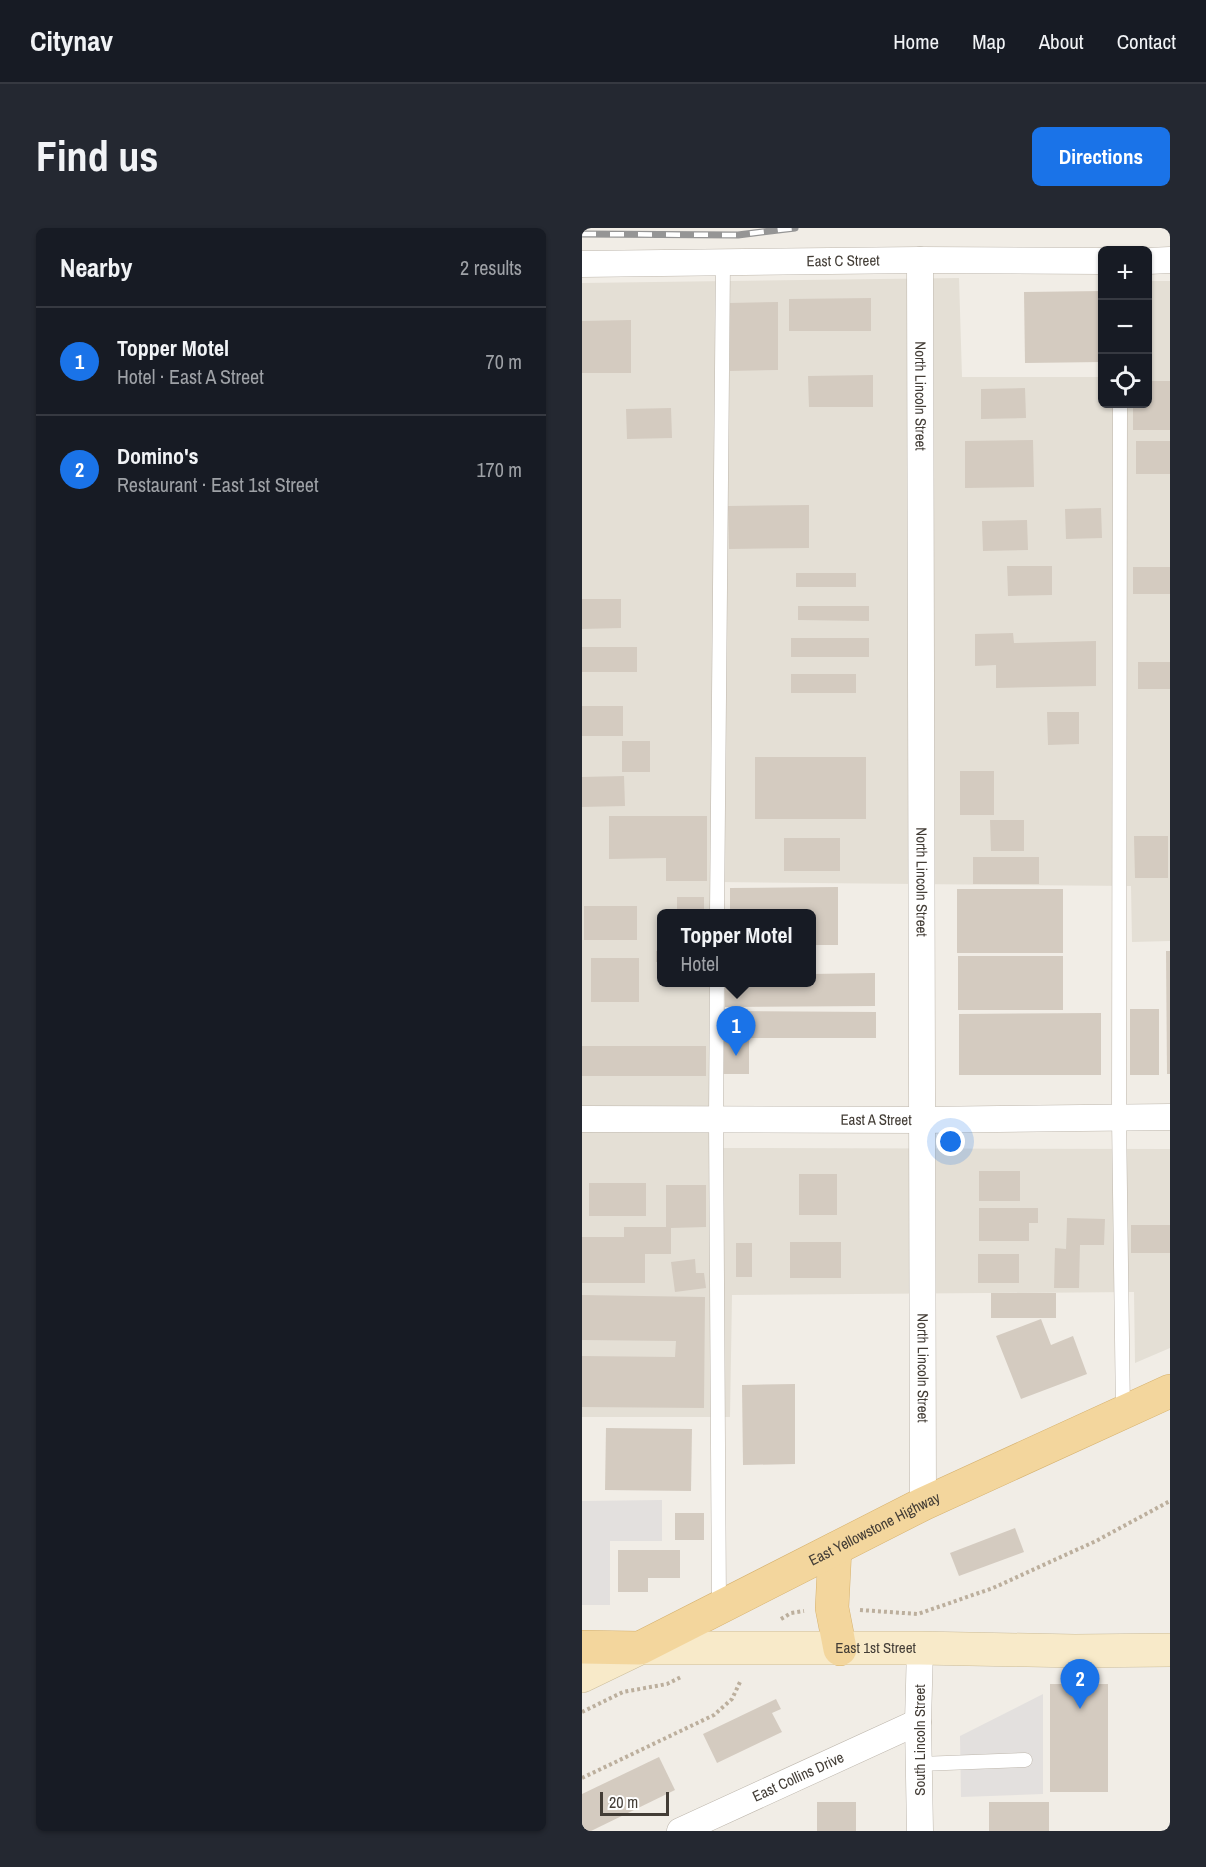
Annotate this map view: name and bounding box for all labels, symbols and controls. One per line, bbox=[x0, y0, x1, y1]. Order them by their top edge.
text: Citynav bbox=[30, 22, 113, 60]
text: Home bbox=[893, 27, 939, 56]
text: Map bbox=[972, 27, 1006, 56]
text: About bbox=[1039, 27, 1084, 56]
text: Contact bbox=[1117, 27, 1176, 56]
button: Directions bbox=[1032, 127, 1170, 186]
text: Find us bbox=[36, 128, 158, 184]
map controls bbox=[1098, 246, 1152, 408]
button: + bbox=[1098, 246, 1152, 300]
street label: East C Street bbox=[806, 249, 880, 271]
text: Nearby bbox=[60, 250, 132, 285]
text: 2 results bbox=[460, 254, 522, 281]
button: − bbox=[1098, 300, 1152, 354]
text: Topper Motel bbox=[117, 333, 229, 363]
street label: North Lincoln Street bbox=[910, 341, 931, 451]
text: 1 bbox=[75, 348, 84, 375]
text: 70 m bbox=[486, 348, 522, 375]
button: locate bbox=[1098, 354, 1152, 408]
text: Hotel · East A Street bbox=[117, 363, 264, 390]
text: Domino's bbox=[117, 441, 198, 471]
text: 2 bbox=[75, 456, 84, 483]
text: 170 m bbox=[476, 456, 522, 483]
text: Restaurant · East 1st Street bbox=[117, 471, 318, 498]
street label: North Lincoln Street bbox=[911, 827, 933, 937]
popup bbox=[657, 909, 816, 987]
text: Topper Motel bbox=[681, 920, 792, 950]
text: Hotel bbox=[681, 950, 719, 977]
pin: 1 bbox=[716, 1006, 756, 1056]
street label: East A Street bbox=[840, 1109, 912, 1130]
your location bbox=[936, 1127, 965, 1156]
street label: North Lincoln Street bbox=[913, 1313, 934, 1423]
street label: East Yellowstone Highway bbox=[805, 1486, 944, 1570]
street label: East 1st Street bbox=[835, 1637, 917, 1658]
pin: 2 bbox=[1060, 1660, 1100, 1709]
street label: South Lincoln Street bbox=[909, 1684, 930, 1796]
street label: East Collins Drive bbox=[749, 1746, 847, 1806]
scale bar bbox=[600, 1789, 669, 1816]
text: 20 m bbox=[609, 1791, 638, 1813]

